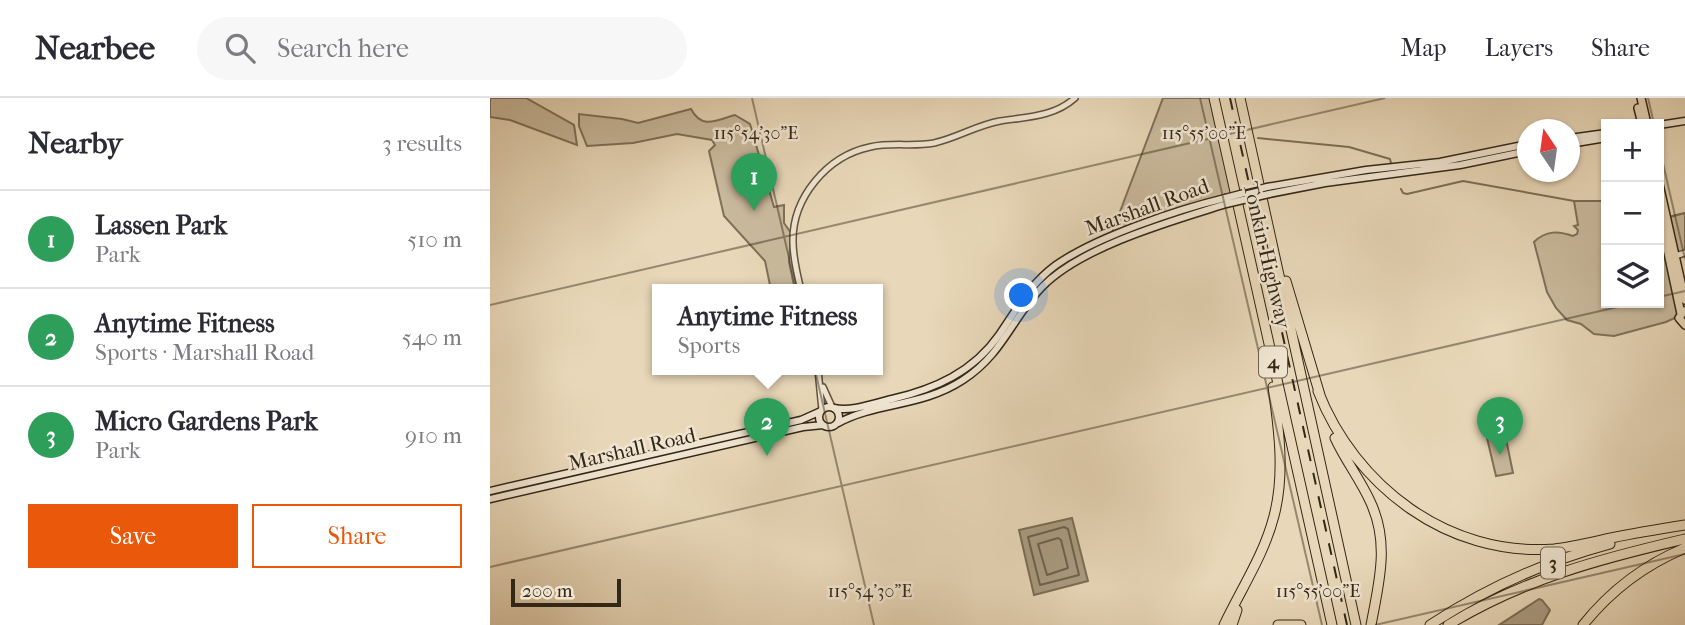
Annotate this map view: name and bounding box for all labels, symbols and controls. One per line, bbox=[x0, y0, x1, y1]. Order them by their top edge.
search box bbox=[197, 17, 687, 80]
text: Nearbee bbox=[35, 29, 155, 68]
icon: search bbox=[221, 29, 259, 67]
text: Search here bbox=[277, 33, 409, 64]
text: Map bbox=[1401, 34, 1447, 62]
text: Layers bbox=[1485, 34, 1553, 62]
text: Share bbox=[1591, 34, 1650, 62]
north arrow bbox=[1517, 119, 1580, 182]
map controls bbox=[1601, 119, 1664, 308]
button: + bbox=[1601, 119, 1664, 182]
text: 115°54'30"E bbox=[714, 123, 798, 144]
text: 115°55'00"E bbox=[1162, 123, 1246, 144]
text: Nearby bbox=[28, 126, 123, 161]
text: 3 results bbox=[382, 130, 462, 157]
pin: 1 bbox=[731, 153, 777, 211]
street label: Marshall Road bbox=[1082, 173, 1213, 240]
street label: Tonkin Highway bbox=[1238, 179, 1296, 332]
button: − bbox=[1601, 182, 1664, 245]
text: Lassen Park bbox=[95, 210, 227, 241]
text: 1 bbox=[47, 226, 55, 253]
text: 510 m bbox=[407, 226, 462, 253]
text: Park bbox=[95, 241, 141, 268]
button: layers bbox=[1601, 245, 1664, 308]
your location bbox=[1004, 278, 1038, 312]
popup bbox=[652, 284, 883, 375]
text: Anytime Fitness bbox=[678, 301, 857, 332]
text: Anytime Fitness bbox=[95, 308, 275, 339]
text: 2 bbox=[45, 324, 57, 351]
text: 540 m bbox=[402, 324, 462, 351]
text: Sports bbox=[678, 332, 740, 359]
text: Sports · Marshall Road bbox=[95, 339, 314, 366]
road number: 4 bbox=[1259, 346, 1287, 378]
pin: 3 bbox=[1477, 397, 1523, 455]
pin: 2 bbox=[744, 398, 790, 456]
text: Micro Gardens Park bbox=[95, 406, 318, 437]
text: 3 bbox=[46, 422, 56, 449]
text: 910 m bbox=[405, 422, 462, 449]
street label: Marshall Road bbox=[566, 423, 699, 475]
text: Park bbox=[95, 437, 141, 464]
button: Save bbox=[28, 504, 238, 568]
button: Share bbox=[252, 504, 462, 568]
road number: 3 bbox=[1541, 548, 1565, 578]
scale bar bbox=[511, 576, 621, 608]
text: 200 m bbox=[522, 580, 573, 602]
text: 115°54'30"E bbox=[828, 581, 912, 602]
text: 115°55'00"E bbox=[1276, 581, 1360, 602]

